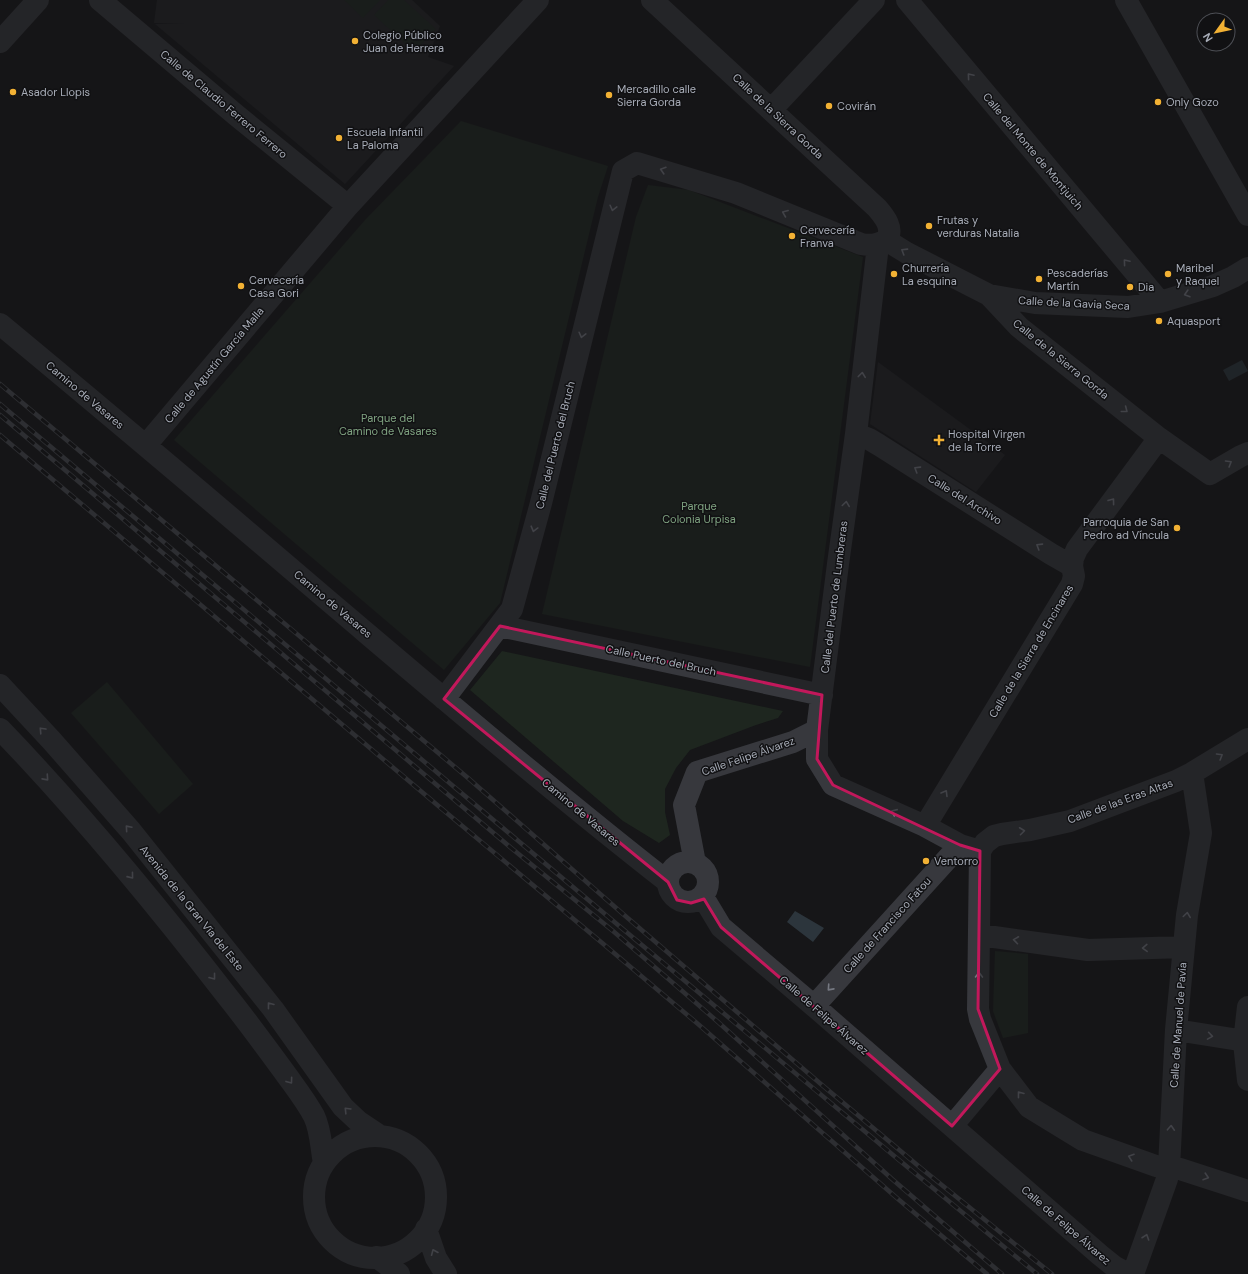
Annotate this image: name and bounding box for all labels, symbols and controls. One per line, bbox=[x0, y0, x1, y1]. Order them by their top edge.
north arrow bbox=[1196, 12, 1236, 52]
place label: Colegio Público Juan de Herrera bbox=[363, 28, 444, 55]
text: N bbox=[1200, 30, 1216, 45]
marker: Colegio Público Juan de Herrera bbox=[350, 36, 360, 46]
street label: Calle de Claudio Ferrero Ferrero bbox=[158, 47, 290, 161]
street label: Calle de la Sierra Gorda bbox=[730, 70, 826, 162]
one-way arrow bbox=[968, 74, 975, 81]
place label: Mercadillo calle Sierra Gorda bbox=[617, 82, 696, 109]
place label: Asador Llopis bbox=[21, 85, 90, 99]
marker: Asador Llopis bbox=[8, 87, 18, 97]
marker: Mercadillo calle Sierra Gorda bbox=[604, 90, 614, 100]
street label: Calle del Monte de Montjuich bbox=[980, 90, 1086, 212]
place label: Only Gozo bbox=[1166, 95, 1219, 109]
marker: Only Gozo bbox=[1153, 97, 1163, 107]
place label: Covirán bbox=[837, 99, 876, 113]
marker: Covirán bbox=[824, 101, 834, 111]
place label: Escuela Infantil La Paloma bbox=[347, 125, 423, 152]
marker: Escuela Infantil La Paloma bbox=[334, 133, 344, 143]
one-way arrow bbox=[659, 166, 666, 175]
one-way arrow bbox=[610, 205, 618, 212]
one-way arrow bbox=[782, 210, 790, 218]
place label: Frutas y verduras Natalia bbox=[937, 213, 1019, 240]
marker: Frutas y verduras Natalia bbox=[924, 221, 934, 231]
place label: Cervecería Franva bbox=[800, 223, 855, 250]
marker: Cervecería Franva bbox=[787, 231, 797, 241]
one-way arrow bbox=[901, 249, 908, 256]
one-way arrow bbox=[1123, 259, 1130, 266]
place label: Churrería La esquina bbox=[902, 261, 957, 288]
place label: Maribel y Raquel bbox=[1176, 261, 1219, 288]
place label: Pescaderías Martín bbox=[1047, 266, 1108, 293]
marker: Churrería La esquina bbox=[889, 269, 899, 279]
marker: Maribel y Raquel bbox=[1163, 269, 1173, 279]
place label: Cervecería Casa Gori bbox=[249, 273, 304, 300]
marker: Pescaderías Martín bbox=[1034, 274, 1044, 284]
place label: Dia bbox=[1138, 280, 1154, 294]
marker: Cervecería Casa Gori bbox=[236, 281, 246, 291]
marker: Dia bbox=[1125, 282, 1135, 292]
one-way arrow bbox=[1183, 289, 1190, 298]
street label: Calle de la Gavia Seca bbox=[1018, 293, 1130, 313]
street label: Calle de Agustín García Malla bbox=[161, 304, 267, 426]
place label: Aquasport bbox=[1167, 314, 1221, 328]
street label: Calle de la Sierra Gorda bbox=[1010, 316, 1112, 402]
marker: Aquasport bbox=[1154, 316, 1164, 326]
one-way arrow bbox=[579, 332, 587, 338]
street label: Camino de Vasares bbox=[43, 358, 127, 432]
one-way arrow bbox=[858, 372, 867, 378]
street label: Calle del Puerto del Bruch bbox=[532, 380, 578, 510]
one-way arrow bbox=[1120, 406, 1127, 413]
park label: Parque del Camino de Vasares bbox=[339, 411, 437, 438]
place label: Hospital Virgen de la Torre bbox=[948, 427, 1025, 454]
marker: Hospital Virgen de la Torre bbox=[933, 434, 945, 446]
one-way arrow bbox=[1225, 460, 1232, 468]
one-way arrow bbox=[914, 466, 921, 474]
street label: Calle del Archivo bbox=[925, 471, 1005, 527]
park label: Parque Colonia Urpisa bbox=[662, 499, 736, 526]
one-way arrow bbox=[1108, 499, 1115, 506]
one-way arrow bbox=[841, 501, 850, 507]
place label: Parroquia de San Pedro ad Víncula bbox=[1083, 515, 1169, 542]
street label: Calle del Puerto de Lumbreras bbox=[818, 520, 850, 674]
marker: Parroquia de San Pedro ad Víncula bbox=[1172, 523, 1182, 533]
one-way arrow bbox=[530, 525, 539, 532]
one-way arrow bbox=[1036, 543, 1043, 551]
street label: Camino de Vasares bbox=[291, 567, 375, 641]
street label: Calle de la Sierra de Encinares bbox=[986, 582, 1076, 720]
street label: Calle Puerto del Bruch bbox=[604, 641, 718, 679]
one-way arrow bbox=[39, 727, 47, 735]
street label: Calle Felipe Álvarez bbox=[700, 734, 796, 778]
one-way arrow bbox=[1216, 753, 1223, 760]
one-way arrow bbox=[41, 773, 49, 781]
street label: Camino de Vasares bbox=[539, 775, 623, 849]
street label: Calle de las Eras Altas bbox=[1065, 775, 1175, 827]
one-way arrow bbox=[940, 790, 948, 797]
one-way arrow bbox=[891, 809, 898, 817]
one-way arrow bbox=[125, 825, 132, 832]
one-way arrow bbox=[1018, 827, 1025, 836]
street label: Avenida de la Gran Vía del Este bbox=[137, 842, 247, 974]
place label: Ventorro bbox=[934, 854, 978, 868]
marker: Ventorro bbox=[921, 856, 931, 866]
one-way arrow bbox=[127, 871, 134, 879]
street label: Calle de Francisco Fatou bbox=[840, 874, 934, 976]
one-way arrow bbox=[1182, 911, 1191, 918]
one-way arrow bbox=[1013, 936, 1019, 945]
one-way arrow bbox=[1142, 944, 1148, 952]
street label: Calle de Manuel de Pavía bbox=[1167, 962, 1189, 1088]
street label: Calle de Felipe Álvarez bbox=[777, 972, 871, 1058]
one-way arrow bbox=[975, 972, 983, 978]
one-way arrow bbox=[208, 973, 215, 980]
one-way arrow bbox=[827, 983, 835, 991]
one-way arrow bbox=[268, 1003, 275, 1010]
one-way arrow bbox=[1207, 1031, 1213, 1040]
one-way arrow bbox=[285, 1077, 292, 1084]
one-way arrow bbox=[1017, 1092, 1024, 1099]
one-way arrow bbox=[344, 1107, 352, 1115]
one-way arrow bbox=[1166, 1125, 1175, 1131]
one-way arrow bbox=[1128, 1153, 1135, 1162]
one-way arrow bbox=[1203, 1172, 1210, 1181]
street label: Calle de Felipe Álvarez bbox=[1019, 1182, 1113, 1268]
one-way arrow bbox=[1141, 1234, 1150, 1241]
one-way arrow bbox=[431, 1249, 439, 1257]

